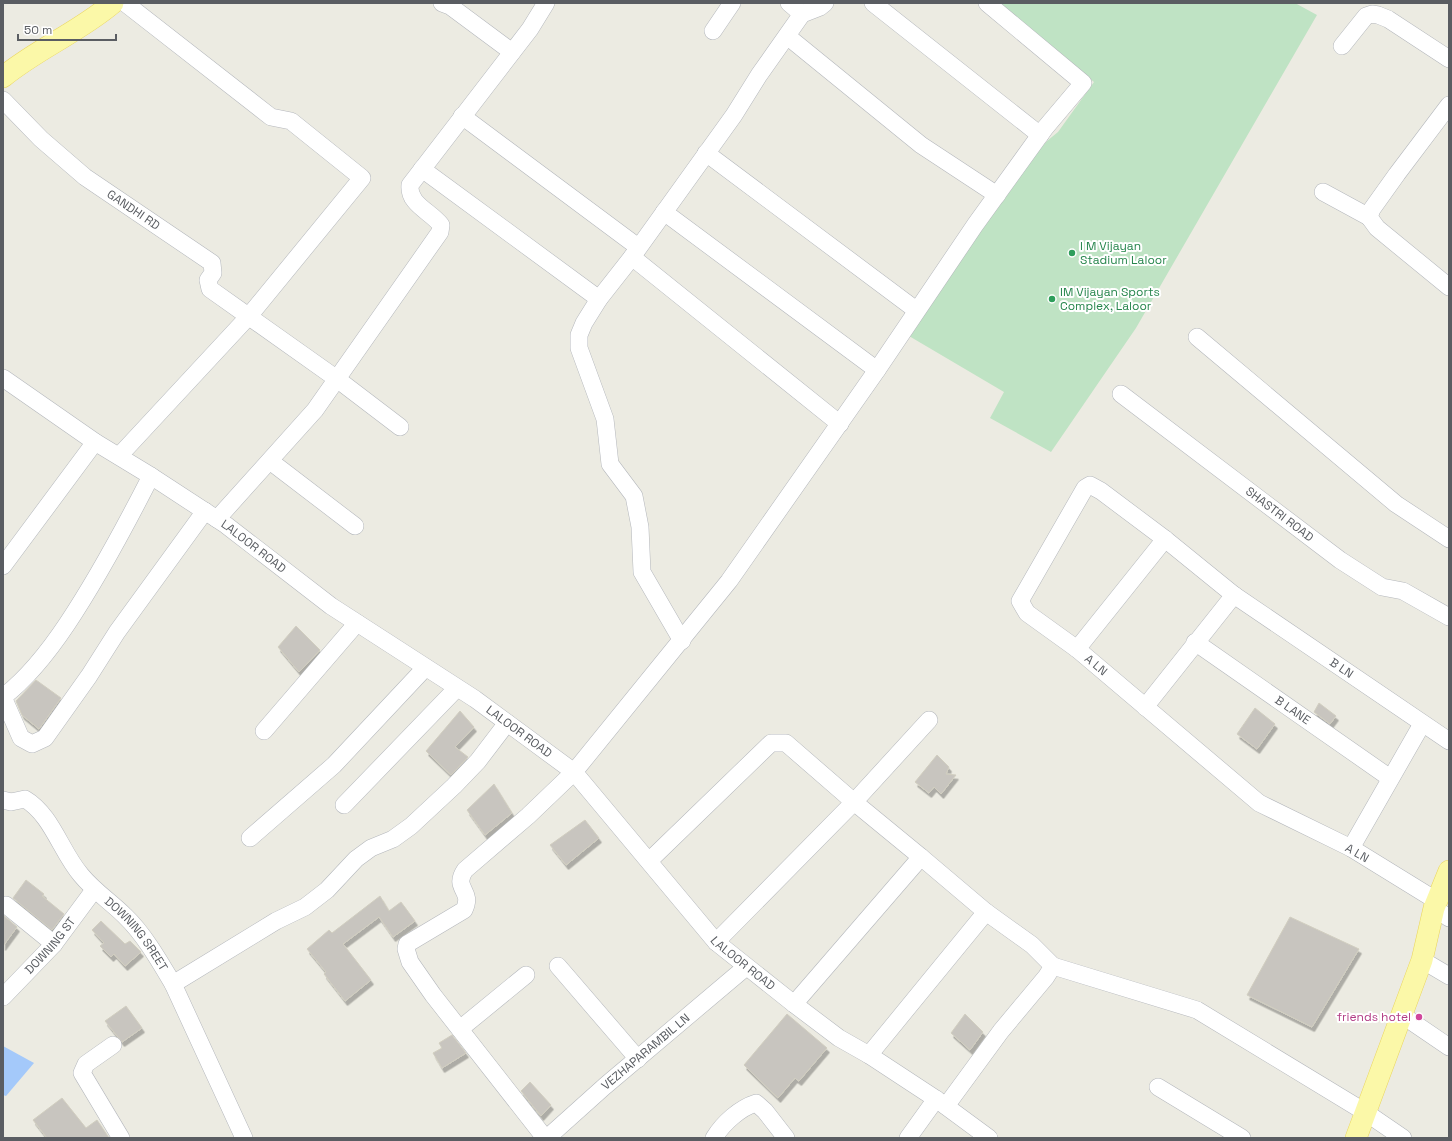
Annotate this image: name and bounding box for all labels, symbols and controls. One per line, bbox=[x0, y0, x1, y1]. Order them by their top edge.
scale bar bbox=[18, 16, 116, 42]
text: 50 m bbox=[24, 22, 52, 38]
street label: GANDHI RD bbox=[104, 186, 163, 233]
place label: I M Vijayan Stadium Laloor bbox=[1080, 238, 1167, 268]
marker: I M Vijayan Stadium Laloor bbox=[1067, 248, 1077, 258]
place label: IM Vijayan Sports Complex, Laloor bbox=[1060, 284, 1160, 314]
marker: IM Vijayan Sports Complex, Laloor bbox=[1047, 294, 1057, 304]
street label: SHASTRI ROAD bbox=[1242, 483, 1317, 545]
street label: LALOOR ROAD bbox=[218, 516, 289, 577]
street label: A LN bbox=[1081, 651, 1111, 679]
street label: B LN bbox=[1327, 654, 1357, 682]
street label: B LANE bbox=[1272, 692, 1314, 728]
street label: LALOOR ROAD bbox=[483, 702, 555, 761]
street label: A LN bbox=[1342, 840, 1372, 866]
street label: DOWNING SREET bbox=[101, 893, 171, 974]
street label: DOWNING ST bbox=[21, 914, 79, 977]
street label: LALOOR ROAD bbox=[707, 933, 778, 994]
place label: friends hotel bbox=[1337, 1009, 1411, 1025]
street label: VEZHAPARAMBIL LN bbox=[598, 1010, 693, 1094]
marker: friends hotel bbox=[1414, 1012, 1424, 1022]

